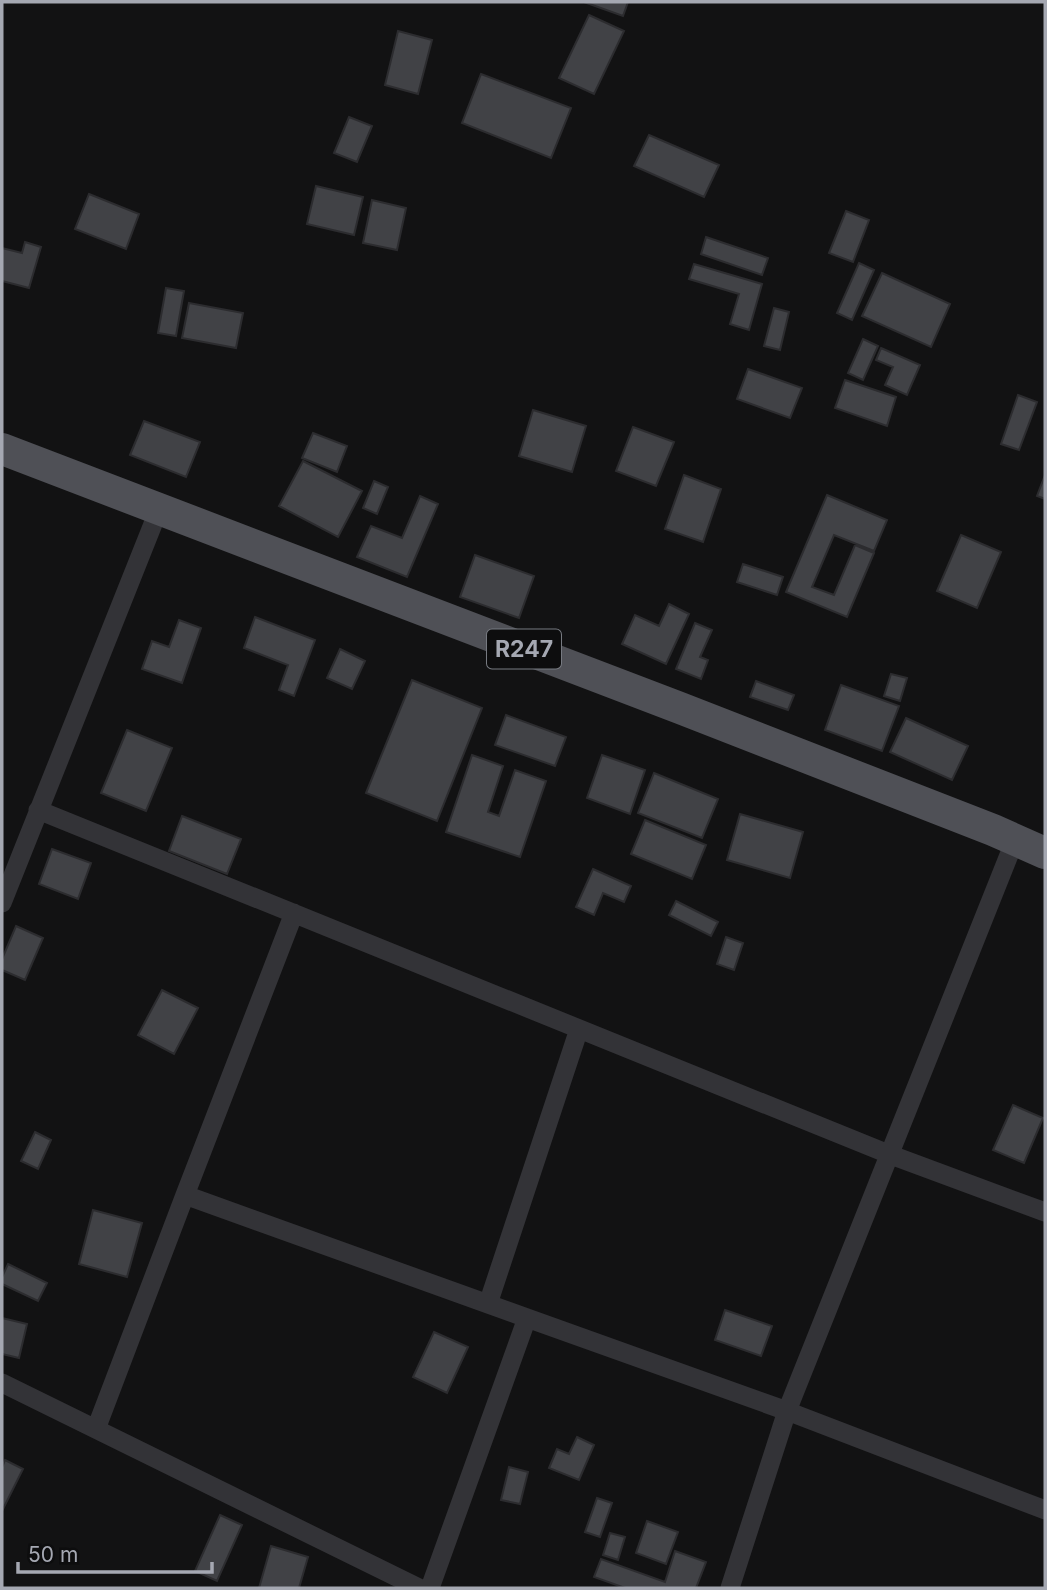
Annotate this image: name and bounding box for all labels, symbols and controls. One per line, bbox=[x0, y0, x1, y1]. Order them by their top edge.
road number: R247 bbox=[487, 629, 561, 668]
scale bar bbox=[18, 1530, 212, 1574]
text: 50 m bbox=[28, 1542, 78, 1567]

